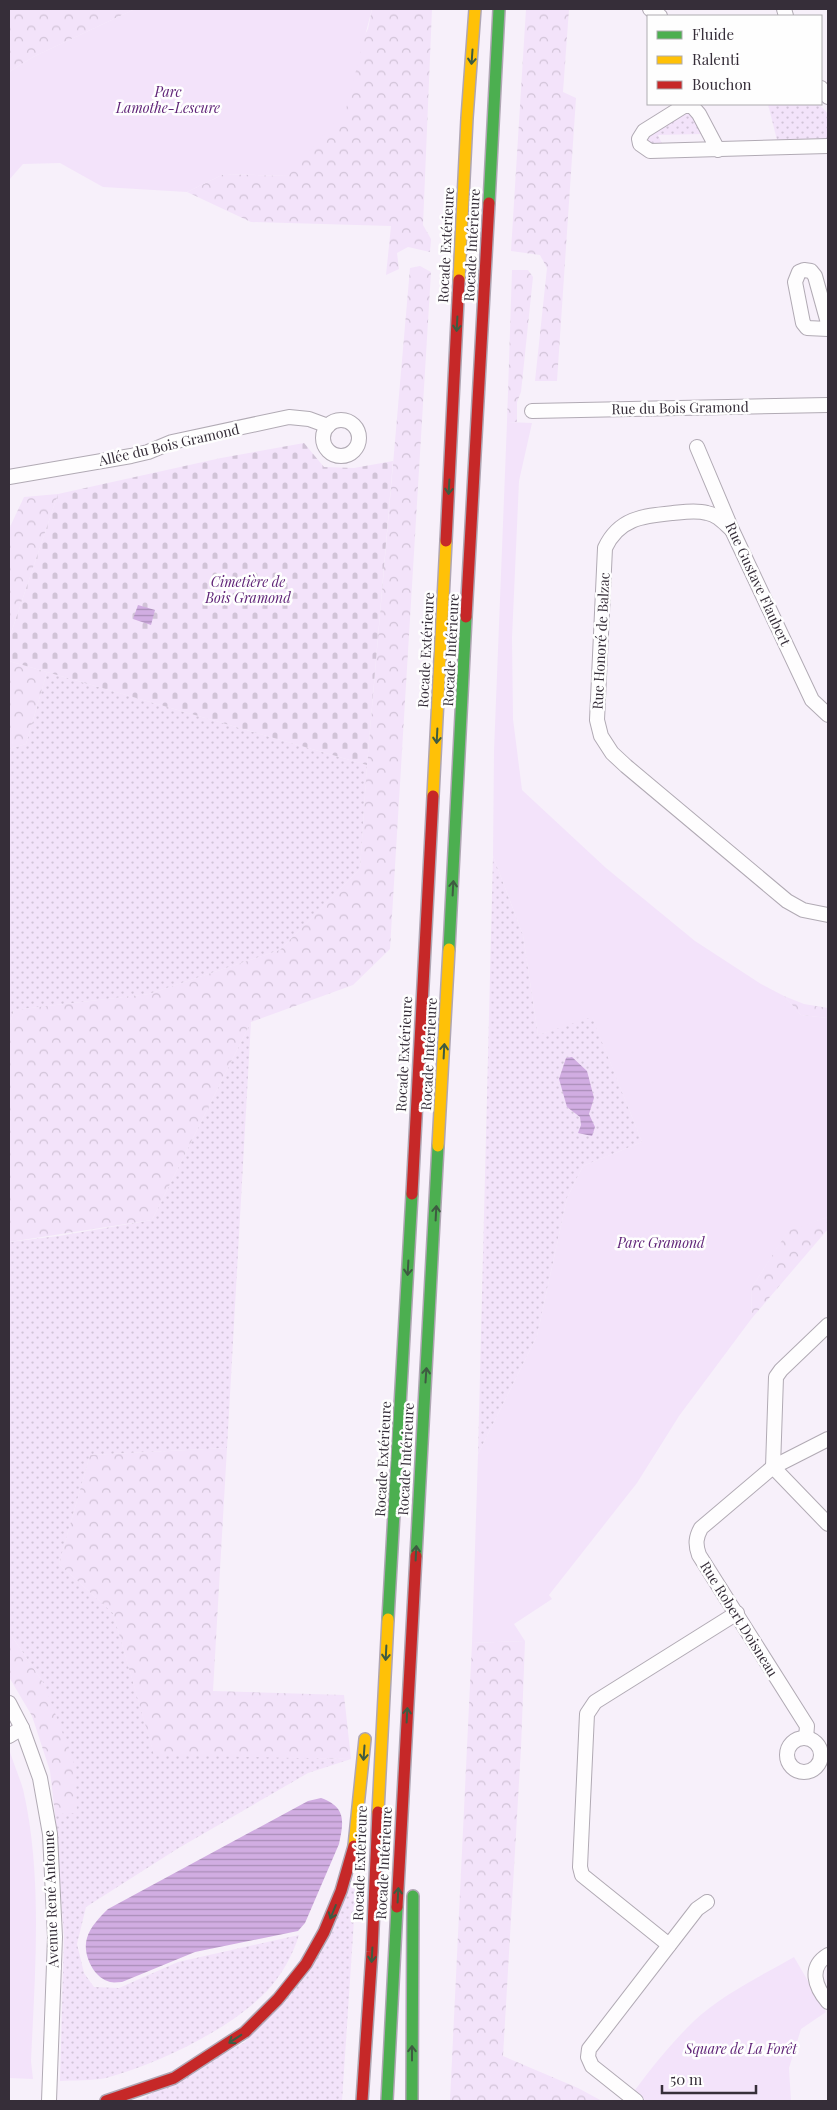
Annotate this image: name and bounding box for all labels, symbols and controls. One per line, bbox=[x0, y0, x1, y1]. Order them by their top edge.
legend bbox=[647, 15, 822, 105]
text: Fluide bbox=[692, 24, 734, 44]
one-way arrow bbox=[467, 49, 476, 65]
text: Ralenti bbox=[692, 49, 740, 69]
text: Bouchon bbox=[692, 74, 752, 94]
park label: Parc Lamothe-Lescure bbox=[115, 82, 220, 117]
street label: Rocade Extérieure bbox=[433, 187, 458, 303]
street label: Rocade Intérieure bbox=[459, 188, 484, 302]
one-way arrow bbox=[453, 316, 462, 332]
street label: Rue du Bois Gramond bbox=[611, 397, 749, 418]
street label: Allée du Bois Gramond bbox=[96, 419, 241, 470]
one-way arrow bbox=[445, 479, 454, 495]
street label: Rue Gustave Flaubert bbox=[721, 519, 796, 650]
park label: Cimetière de Bois Gramond bbox=[204, 572, 291, 607]
street label: Rue Honoré de Balzac bbox=[587, 572, 614, 710]
street label: Rocade Extérieure bbox=[413, 592, 438, 708]
street label: Rocade Intérieure bbox=[438, 593, 463, 707]
one-way arrow bbox=[432, 728, 441, 744]
one-way arrow bbox=[448, 881, 457, 897]
street label: Rocade Extérieure bbox=[391, 996, 416, 1112]
street label: Rocade Intérieure bbox=[416, 997, 441, 1111]
one-way arrow bbox=[440, 1043, 449, 1059]
one-way arrow bbox=[431, 1205, 440, 1221]
park label: Parc Gramond bbox=[616, 1233, 705, 1252]
one-way arrow bbox=[403, 1260, 412, 1276]
one-way arrow bbox=[421, 1368, 431, 1384]
street label: Rocade Extérieure bbox=[370, 1401, 395, 1517]
street label: Rocade Intérieure bbox=[393, 1402, 418, 1516]
one-way arrow bbox=[412, 1545, 421, 1561]
street label: Rue Robert Doisneau bbox=[696, 1557, 783, 1680]
one-way arrow bbox=[381, 1644, 391, 1660]
one-way arrow bbox=[403, 1707, 412, 1723]
one-way arrow bbox=[360, 1745, 369, 1761]
street label: Rocade Extérieure bbox=[348, 1805, 371, 1921]
street label: Rocade Intérieure bbox=[371, 1806, 396, 1920]
street label: Avenue René Antoune bbox=[39, 1830, 62, 1969]
one-way arrow bbox=[393, 1888, 402, 1904]
one-way arrow bbox=[327, 1904, 337, 1919]
one-way arrow bbox=[367, 1947, 376, 1963]
one-way arrow bbox=[228, 2034, 242, 2044]
park label: Square de La Forêt bbox=[684, 2039, 798, 2058]
one-way arrow bbox=[407, 2045, 417, 2061]
scale bar bbox=[662, 2062, 756, 2094]
text: 50 m bbox=[670, 2069, 703, 2089]

